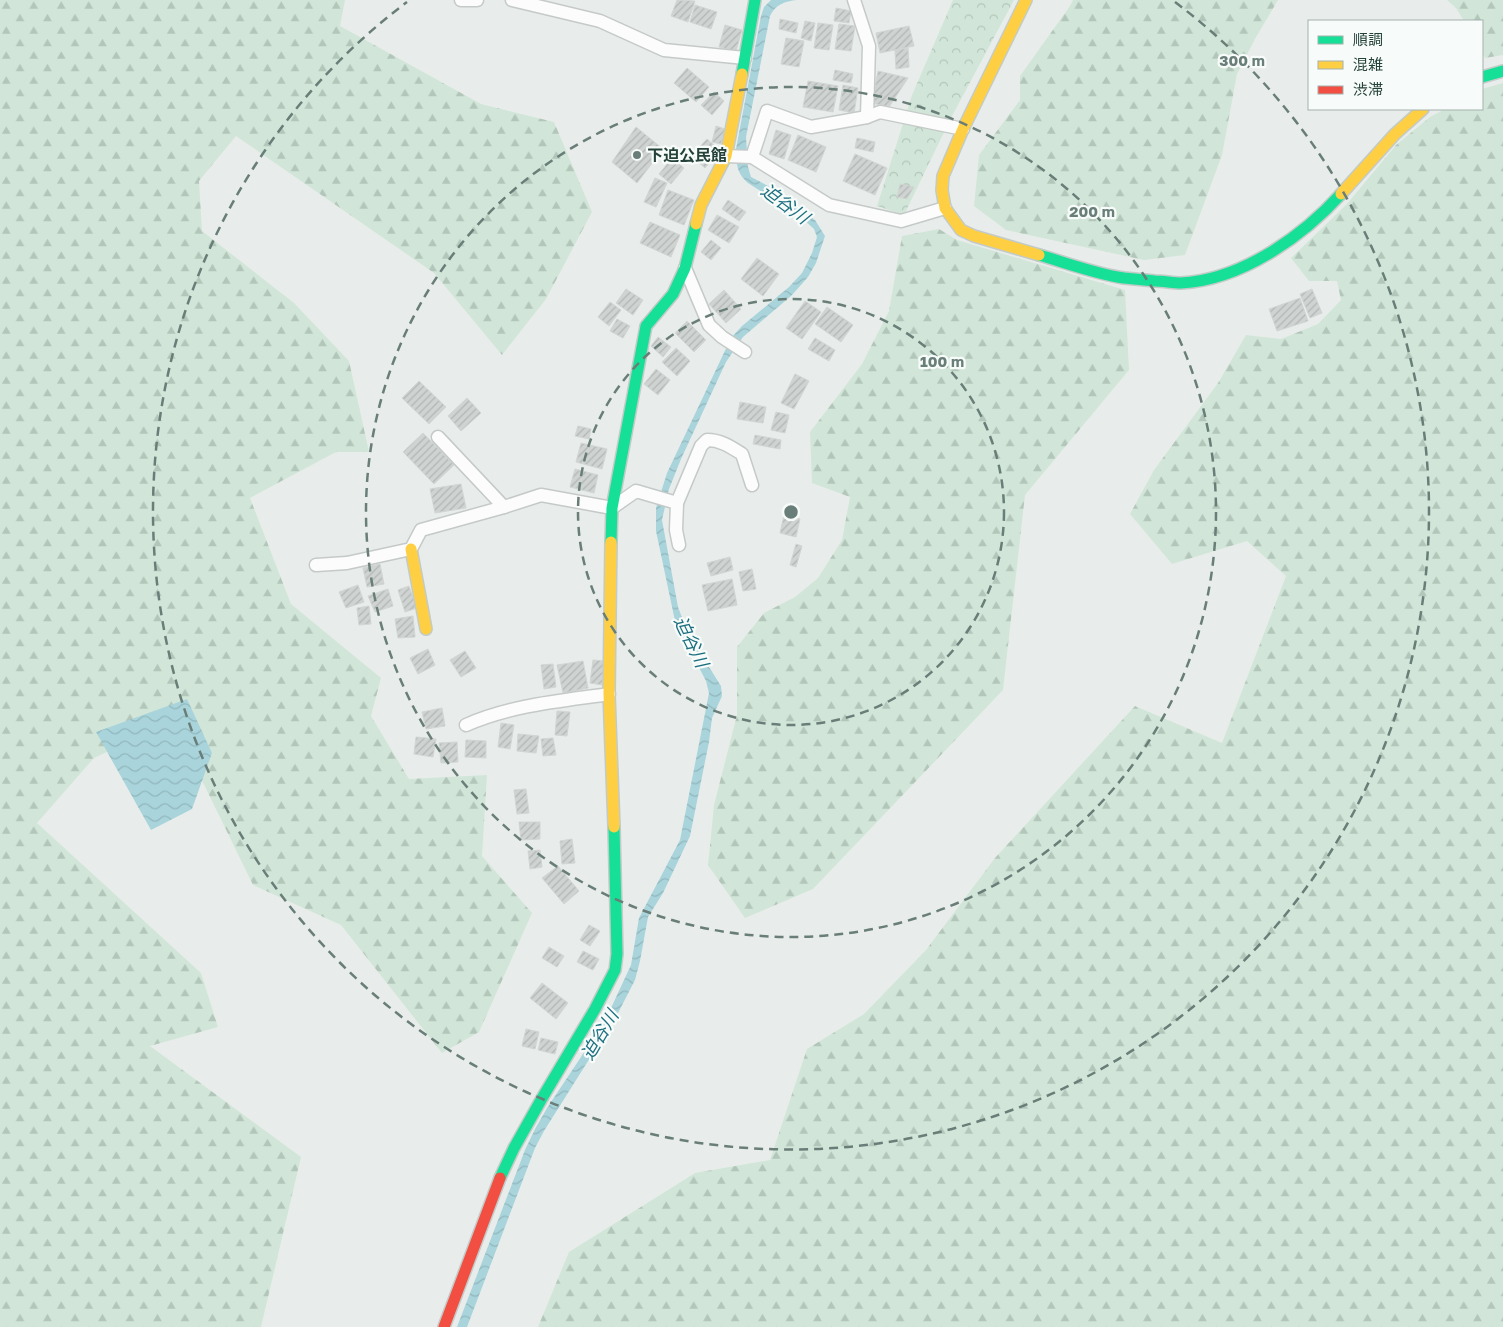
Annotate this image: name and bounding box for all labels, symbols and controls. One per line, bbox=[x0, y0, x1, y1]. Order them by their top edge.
legend bbox=[1308, 20, 1483, 110]
text: 順調 bbox=[1353, 30, 1383, 48]
text: 300 m bbox=[1219, 51, 1265, 69]
text: 混雑 bbox=[1353, 55, 1383, 73]
text: 渋滞 bbox=[1353, 80, 1383, 98]
place label: 下迫公民館 bbox=[647, 145, 727, 165]
marker: 下迫公民館 bbox=[631, 149, 643, 161]
water label: 迫谷川 bbox=[757, 178, 816, 229]
text: 200 m bbox=[1069, 202, 1115, 220]
text: 100 m bbox=[920, 352, 964, 370]
centre of rings bbox=[782, 503, 800, 521]
water label: 迫谷川 bbox=[670, 612, 714, 672]
water label: 迫谷川 bbox=[576, 1004, 624, 1063]

